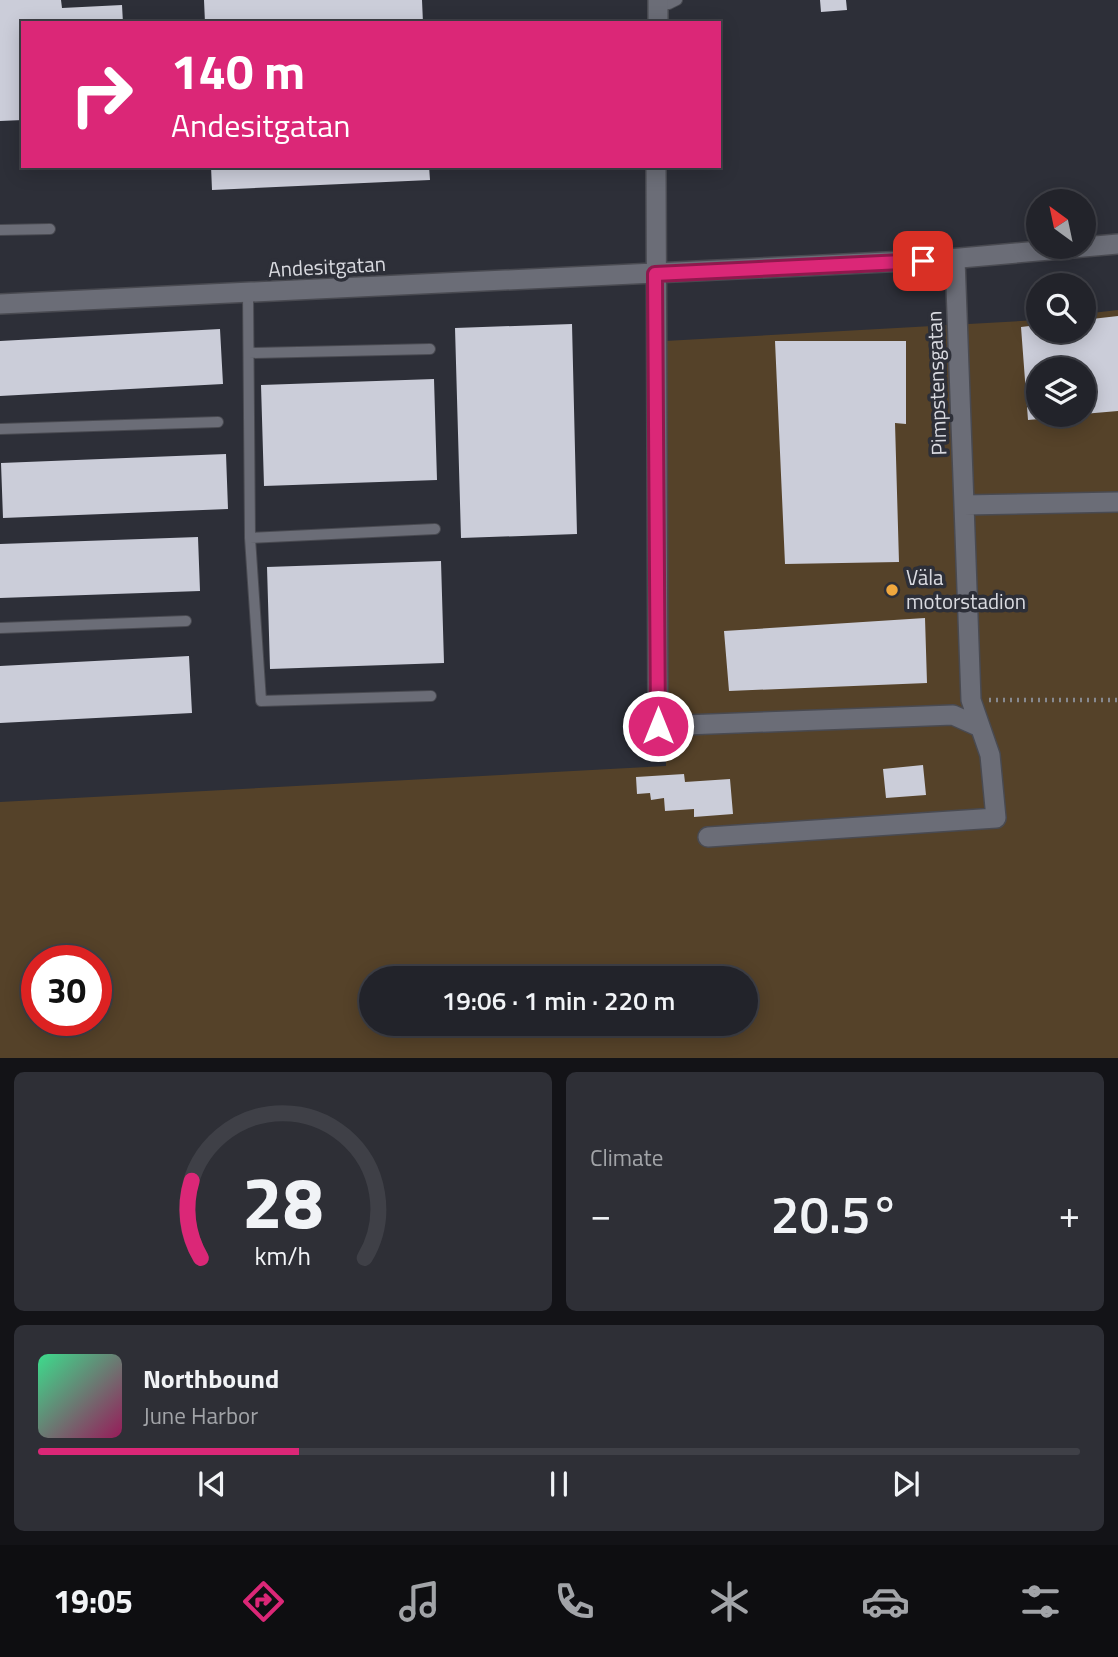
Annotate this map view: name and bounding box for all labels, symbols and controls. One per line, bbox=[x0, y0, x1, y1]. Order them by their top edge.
text: 140 m bbox=[171, 33, 305, 108]
icon: right bbox=[56, 49, 147, 140]
text: Andesitgatan bbox=[171, 101, 350, 149]
north arrow bbox=[1026, 189, 1096, 259]
map controls bbox=[1026, 189, 1096, 427]
pin bbox=[893, 231, 953, 291]
icon: arrive bbox=[904, 242, 942, 280]
street label: Andesitgatan bbox=[267, 247, 387, 285]
button: search bbox=[1026, 273, 1096, 343]
street label: Pimpstensgatan bbox=[917, 310, 955, 456]
button: layers bbox=[1026, 357, 1096, 427]
place label: Väla motorstadion bbox=[906, 561, 1026, 617]
marker: Väla motorstadion bbox=[884, 582, 900, 598]
position arrow bbox=[621, 689, 695, 763]
speed limit sign: 30 bbox=[21, 945, 112, 1036]
text: 19:06 · 1 min · 220 m bbox=[442, 981, 675, 1020]
text: Climate bbox=[590, 1140, 663, 1175]
text: 28 bbox=[242, 1146, 324, 1256]
text: 20.5° bbox=[771, 1174, 899, 1253]
text: − bbox=[590, 1185, 611, 1243]
text: + bbox=[1059, 1185, 1080, 1243]
text: km/h bbox=[255, 1236, 311, 1274]
text: Northbound bbox=[143, 1359, 279, 1398]
text: June Harbor bbox=[143, 1398, 258, 1433]
icon: previous bbox=[193, 1465, 231, 1503]
icon: pause bbox=[540, 1465, 578, 1503]
icon: next bbox=[887, 1465, 925, 1503]
text: 19:05 bbox=[53, 1577, 133, 1625]
icon: directions bbox=[239, 1577, 288, 1626]
icon: music bbox=[395, 1577, 444, 1626]
icon: phone bbox=[550, 1577, 599, 1626]
icon: climate bbox=[705, 1577, 754, 1626]
icon: car bbox=[861, 1577, 910, 1626]
icon: filters bbox=[1016, 1577, 1065, 1626]

